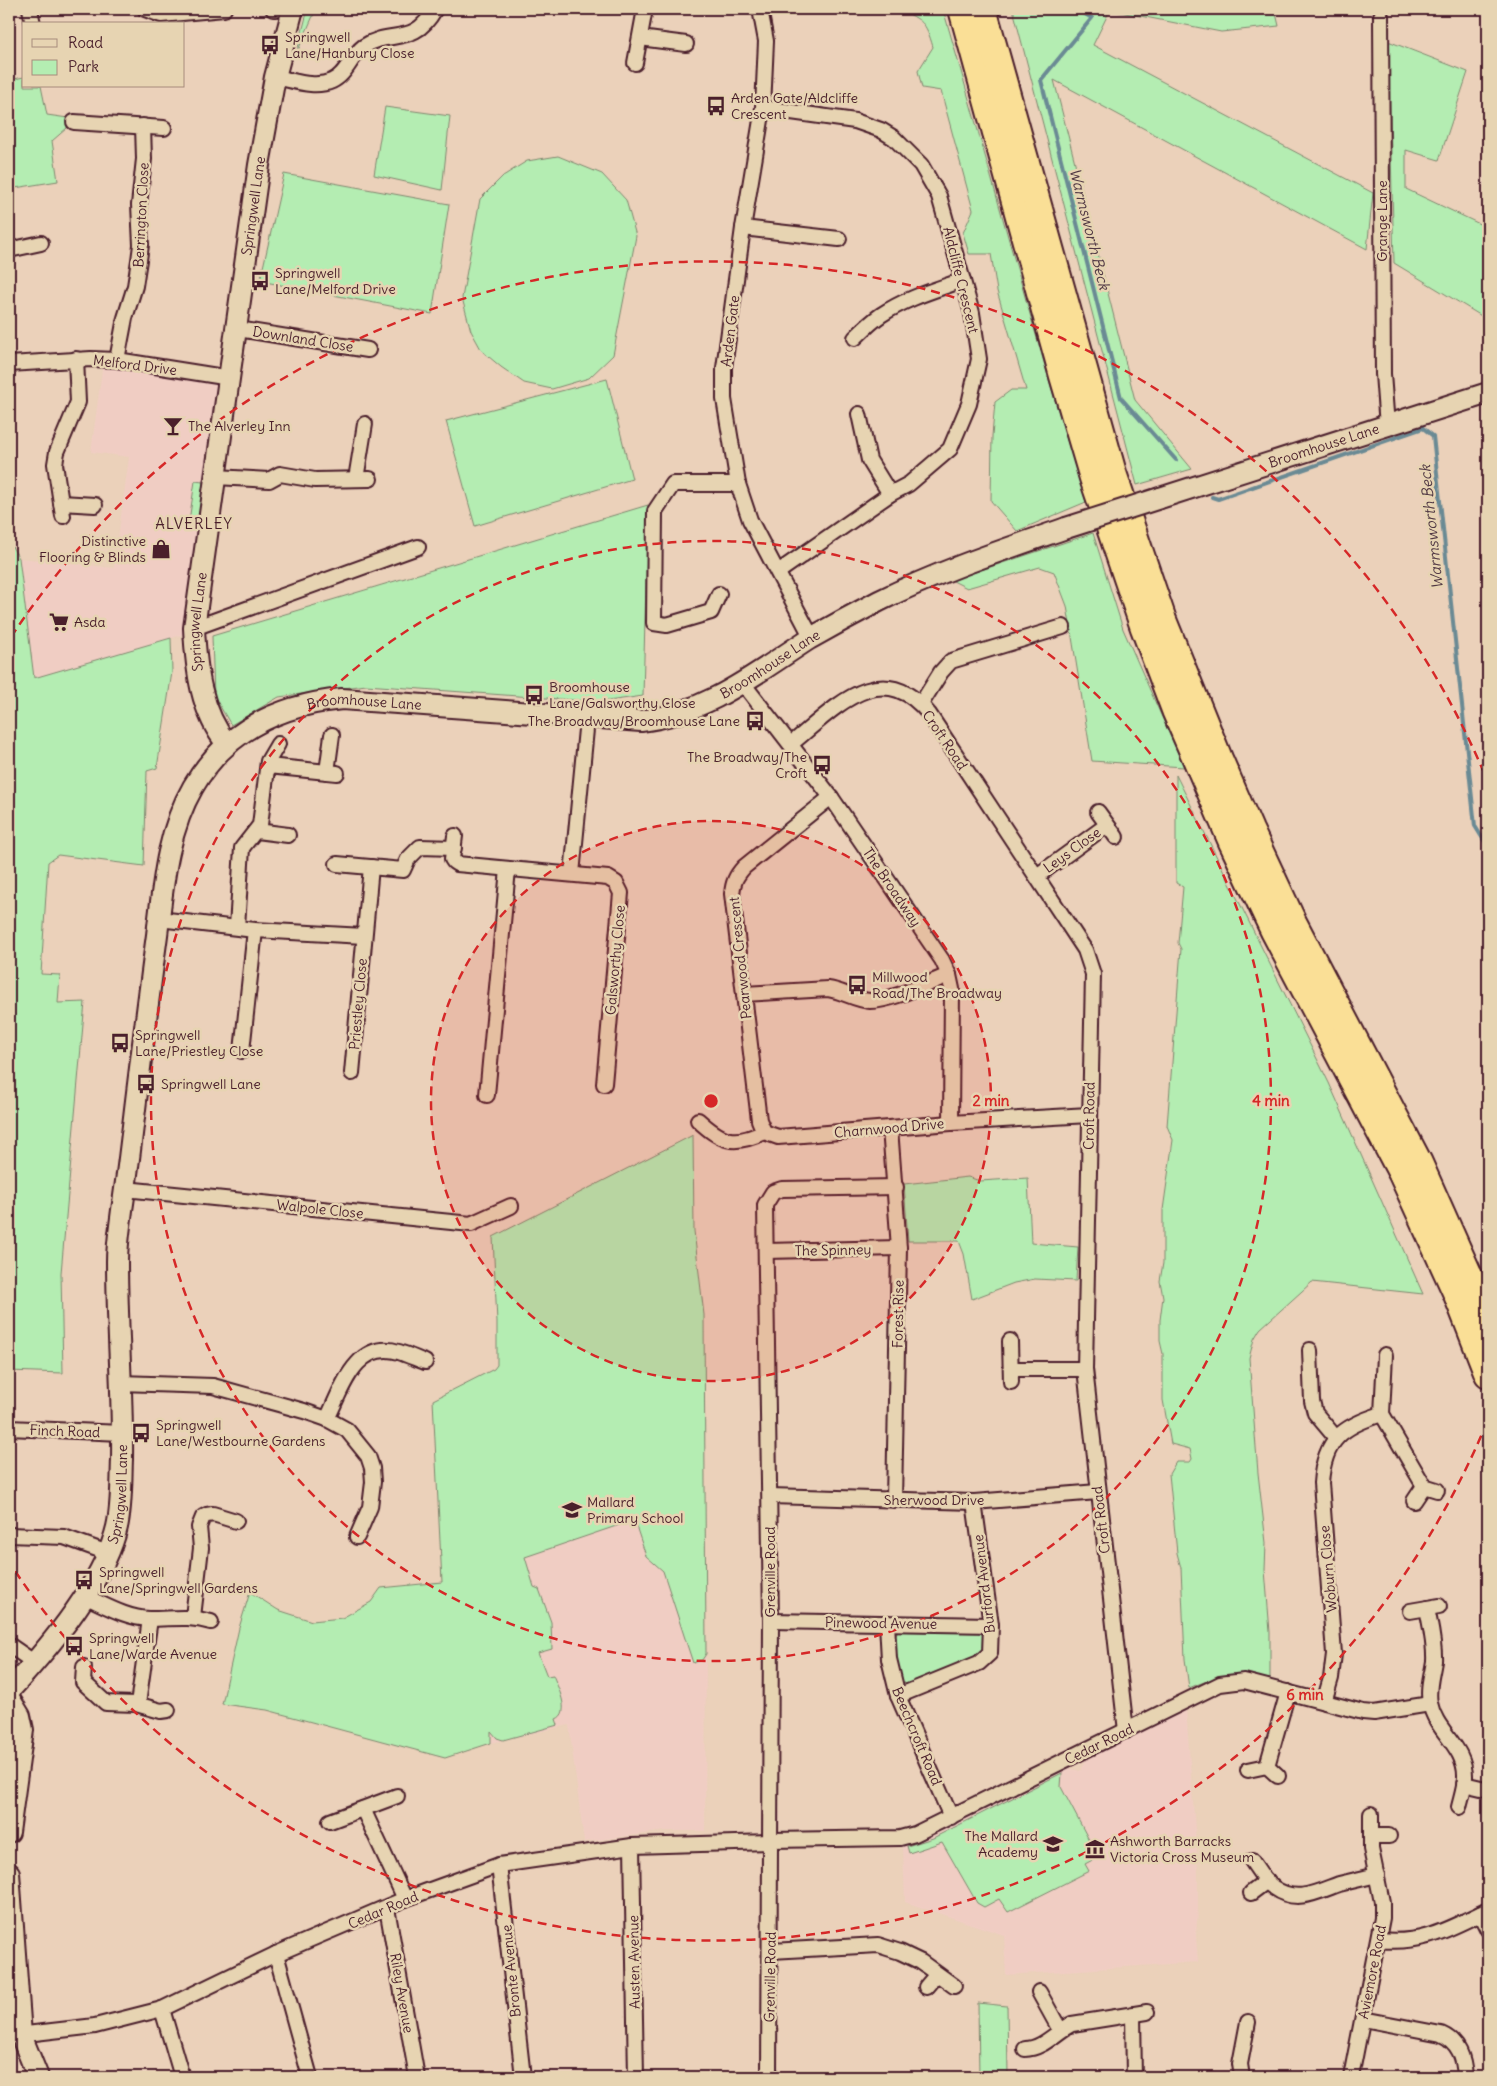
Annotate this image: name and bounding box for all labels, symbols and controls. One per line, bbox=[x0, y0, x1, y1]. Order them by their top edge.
legend bbox=[22, 22, 185, 88]
place label: Springwell Lane/Hanbury Close bbox=[285, 28, 414, 62]
text: Road bbox=[68, 33, 103, 52]
bus stop icon: Springwell Lane/Hanbury Close bbox=[259, 34, 281, 56]
text: Park bbox=[68, 57, 99, 76]
place label: Arden Gate/Aldcliffe Crescent bbox=[731, 89, 858, 123]
bus stop icon: Arden Gate/Aldcliffe Crescent bbox=[705, 95, 727, 117]
street label: Springwell Lane bbox=[237, 155, 269, 257]
street label: Berrington Close bbox=[129, 162, 153, 268]
water label: Warmsworth Beck bbox=[1066, 166, 1115, 293]
street label: Grange Lane bbox=[1373, 180, 1391, 262]
street label: Aldcliffe Crescent bbox=[939, 225, 983, 335]
place label: Springwell Lane/Melford Drive bbox=[275, 264, 396, 298]
bus stop icon: Springwell Lane/Melford Drive bbox=[249, 270, 271, 292]
street label: Arden Gate bbox=[717, 294, 743, 368]
street label: Downland Close bbox=[251, 322, 355, 356]
street label: Melford Drive bbox=[92, 351, 178, 379]
bar icon: The Alverley Inn bbox=[162, 415, 184, 437]
place label: The Alverley Inn bbox=[188, 417, 291, 435]
street label: Broomhouse Lane bbox=[1266, 419, 1382, 472]
water label: Warmsworth Beck bbox=[1415, 463, 1447, 590]
district label: ALVERLEY bbox=[155, 514, 233, 533]
place label: Distinctive Flooring & Blinds bbox=[39, 532, 146, 566]
shop icon: Distinctive Flooring & Blinds bbox=[150, 538, 172, 560]
street label: Springwell Lane bbox=[185, 571, 211, 673]
supermarket icon: Asda bbox=[48, 611, 70, 633]
place label: Asda bbox=[74, 613, 106, 631]
street label: Broomhouse Lane bbox=[717, 626, 823, 703]
place label: Broomhouse Lane/Galsworthy Close bbox=[549, 678, 696, 712]
bus stop icon: Broomhouse Lane/Galsworthy Close bbox=[523, 684, 545, 706]
street label: Broomhouse Lane bbox=[305, 690, 422, 714]
street label: Croft Road bbox=[919, 707, 971, 773]
bus stop icon: The Broadway/Broomhouse Lane bbox=[744, 710, 766, 732]
place label: The Broadway/Broomhouse Lane bbox=[528, 712, 740, 730]
place label: The Broadway/The Croft bbox=[687, 748, 807, 782]
bus stop icon: The Broadway/The Croft bbox=[811, 754, 833, 776]
street label: Leys Close bbox=[1040, 823, 1104, 877]
street label: The Broadway bbox=[859, 844, 925, 930]
street label: Pearwood Crescent bbox=[725, 896, 755, 1020]
street label: Galsworthy Close bbox=[601, 904, 629, 1016]
street label: Priestley Close bbox=[345, 957, 371, 1051]
place label: Millwood Road/The Broadway bbox=[872, 968, 1002, 1002]
bus stop icon: Millwood Road/The Broadway bbox=[846, 974, 868, 996]
place label: Springwell Lane/Priestley Close bbox=[135, 1026, 263, 1060]
bus stop icon: Springwell Lane/Priestley Close bbox=[109, 1032, 131, 1054]
bus stop icon: Springwell Lane bbox=[135, 1073, 157, 1095]
place label: Springwell Lane bbox=[161, 1075, 261, 1093]
street label: Croft Road bbox=[1079, 1082, 1099, 1150]
text: 2 min bbox=[973, 1091, 1010, 1110]
text: 4 min bbox=[1252, 1091, 1290, 1110]
centre of rings bbox=[702, 1092, 720, 1110]
street label: Charnwood Drive bbox=[833, 1114, 945, 1142]
street label: Walpole Close bbox=[276, 1195, 364, 1223]
street label: The Spinney bbox=[794, 1240, 872, 1260]
street label: Forest Rise bbox=[888, 1280, 908, 1348]
place label: Springwell Lane/Westbourne Gardens bbox=[156, 1416, 325, 1450]
street label: Finch Road bbox=[29, 1421, 101, 1441]
bus stop icon: Springwell Lane/Westbourne Gardens bbox=[130, 1422, 152, 1444]
street label: Springwell Lane bbox=[104, 1444, 131, 1546]
street label: Croft Road bbox=[1088, 1485, 1114, 1555]
street label: Sherwood Drive bbox=[884, 1491, 984, 1509]
place label: Mallard Primary School bbox=[587, 1493, 683, 1527]
school or university icon: Mallard Primary School bbox=[561, 1499, 583, 1521]
street label: Woburn Close bbox=[1315, 1525, 1341, 1613]
street label: Grenville Road bbox=[761, 1527, 779, 1617]
street label: Burford Avenue bbox=[969, 1534, 999, 1634]
place label: Springwell Lane/Springwell Gardens bbox=[99, 1563, 258, 1597]
bus stop icon: Springwell Lane/Springwell Gardens bbox=[73, 1569, 95, 1591]
street label: Pinewood Avenue bbox=[825, 1613, 937, 1633]
place label: Springwell Lane/Warde Avenue bbox=[89, 1629, 217, 1663]
bus stop icon: Springwell Lane/Warde Avenue bbox=[63, 1635, 85, 1657]
street label: Beechcroft Road bbox=[888, 1684, 946, 1788]
text: 6 min bbox=[1286, 1685, 1324, 1704]
street label: Cedar Road bbox=[1062, 1720, 1136, 1768]
place label: The Mallard Academy bbox=[964, 1827, 1038, 1861]
place label: Ashworth Barracks Victoria Cross Museum bbox=[1110, 1832, 1254, 1866]
school or university icon: The Mallard Academy bbox=[1042, 1833, 1064, 1855]
museum icon: Ashworth Barracks Victoria Cross Museum bbox=[1084, 1838, 1106, 1860]
street label: Cedar Road bbox=[345, 1887, 421, 1933]
street label: Austen Avenue bbox=[624, 1915, 644, 2009]
street label: Aviemore Road bbox=[1354, 1923, 1390, 2021]
street label: Bronte Avenue bbox=[497, 1924, 525, 2018]
street label: Grenville Road bbox=[760, 1931, 780, 2023]
street label: Riley Avenue bbox=[386, 1952, 418, 2034]

